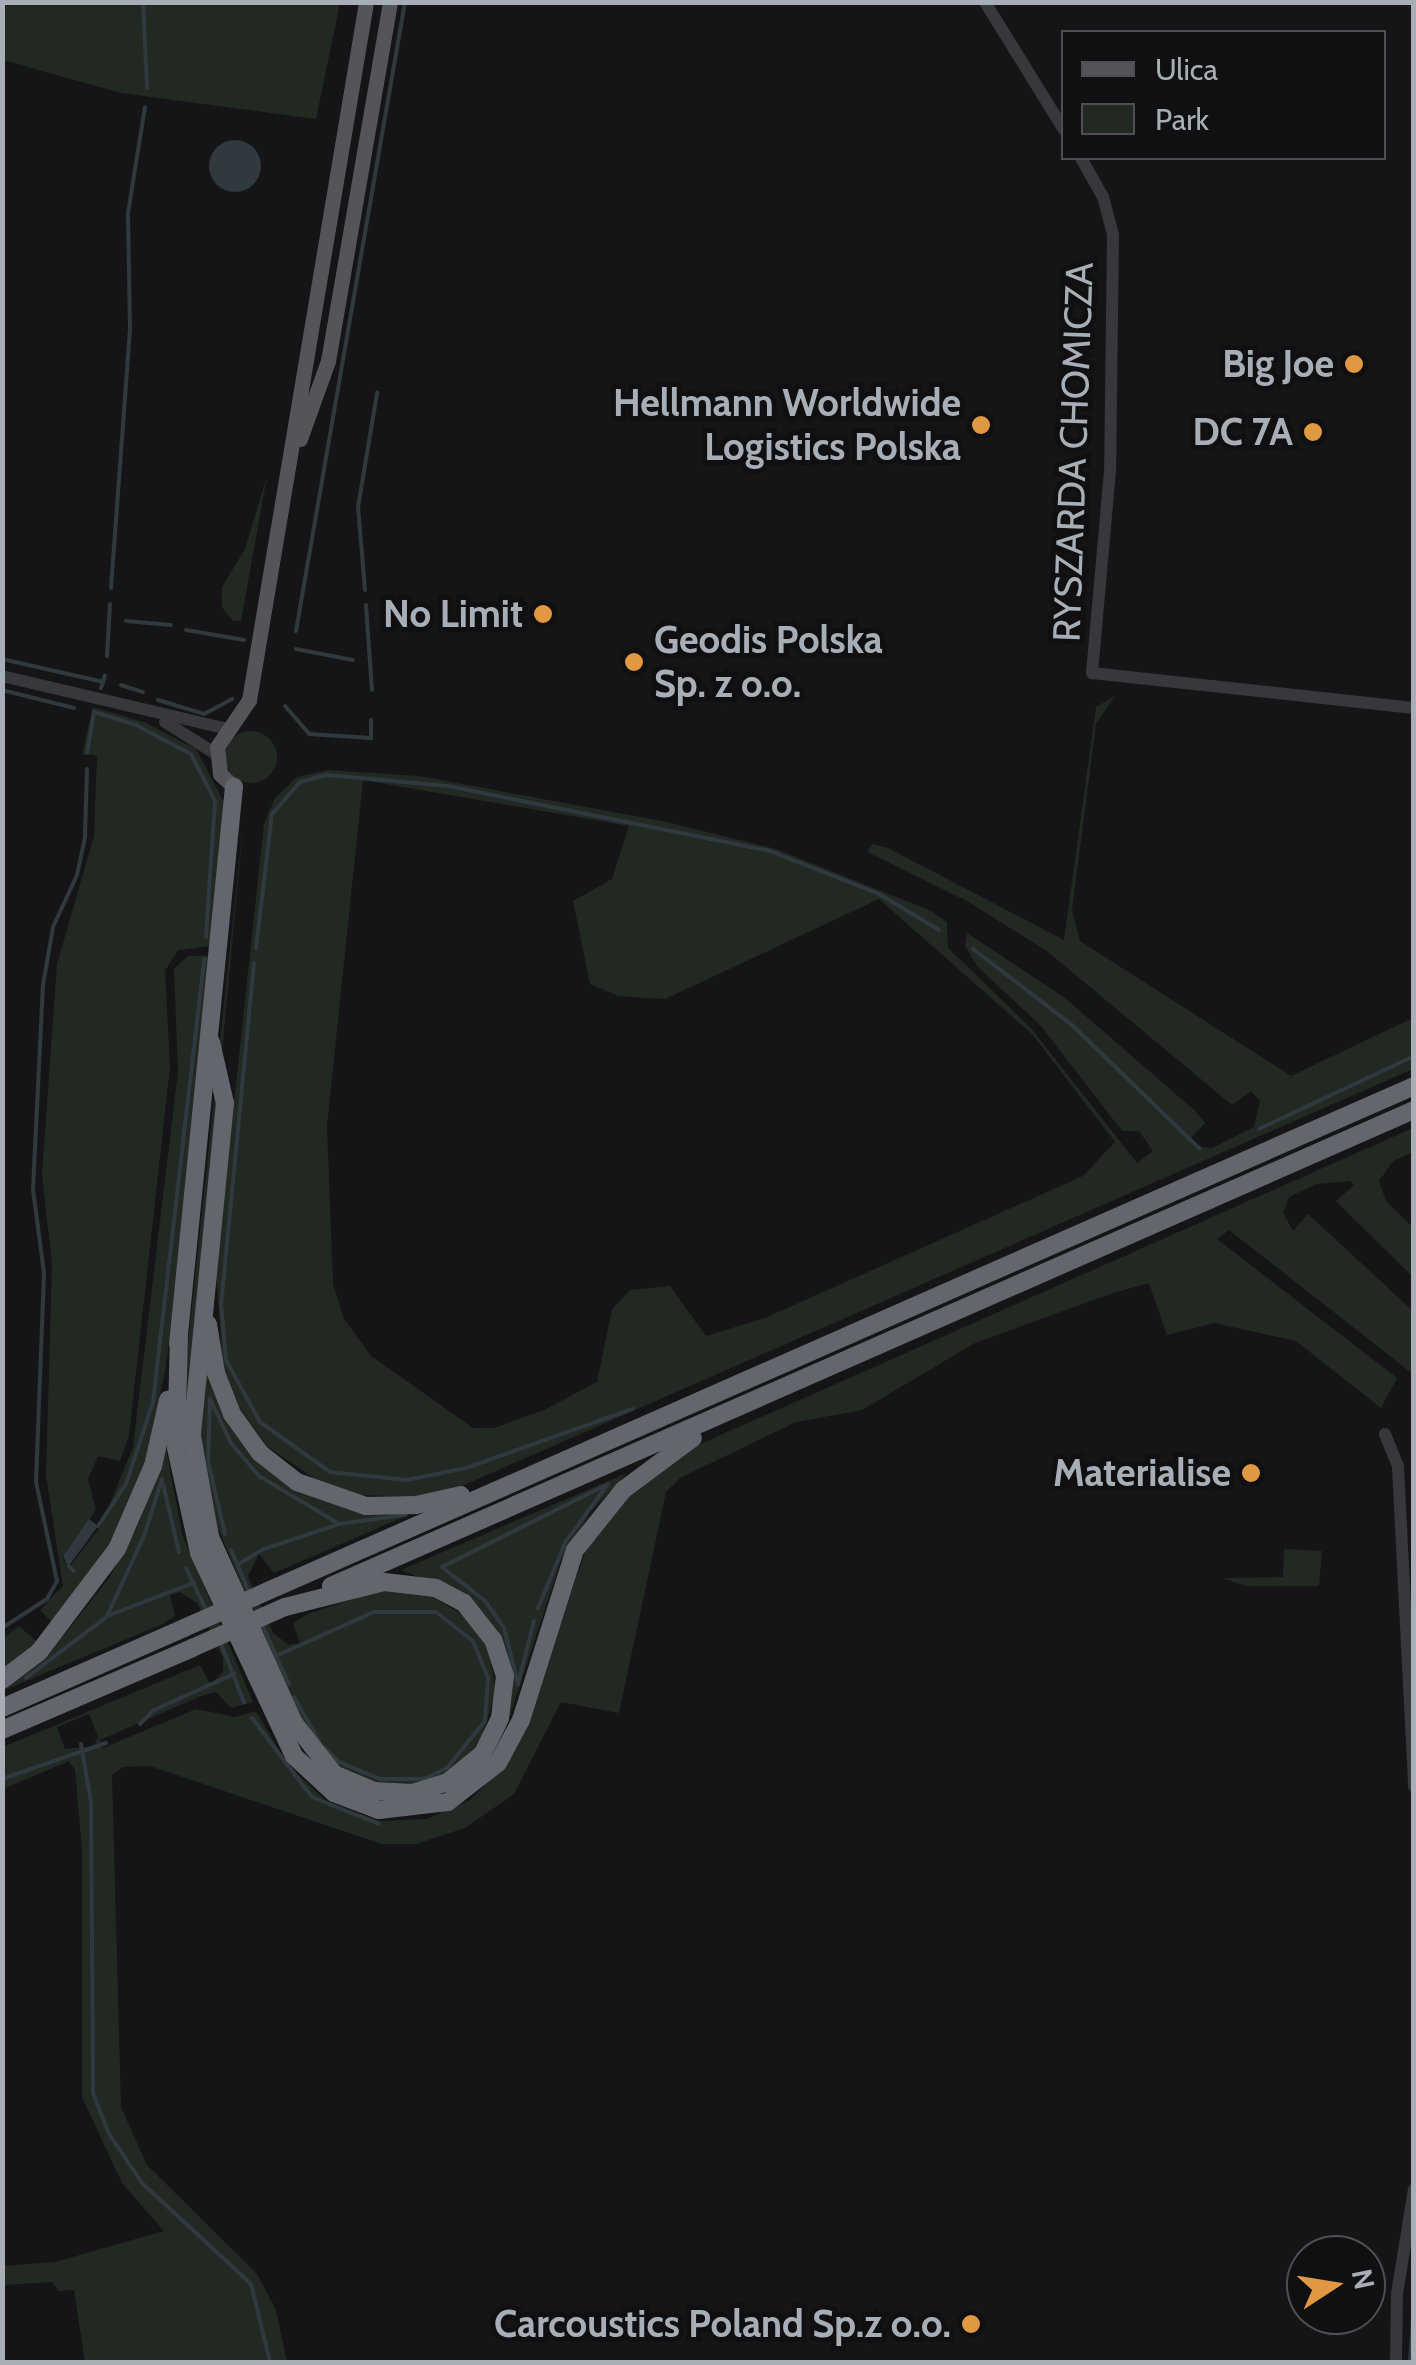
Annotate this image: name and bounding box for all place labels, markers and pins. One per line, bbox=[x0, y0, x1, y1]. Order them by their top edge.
place label: Big Joe bbox=[1222, 341, 1334, 387]
marker: Big Joe bbox=[1343, 353, 1365, 375]
place label: Hellmann Worldwide Logistics Polska bbox=[613, 380, 961, 469]
place label: DC 7A bbox=[1192, 409, 1293, 455]
marker: Hellmann Worldwide Logistics Polska bbox=[970, 414, 992, 436]
marker: DC 7A bbox=[1302, 421, 1324, 443]
place label: No Limit bbox=[383, 591, 523, 637]
marker: No Limit bbox=[532, 603, 554, 625]
place label: Geodis Polska Sp. z o.o. bbox=[654, 617, 883, 706]
marker: Geodis Polska Sp. z o.o. bbox=[623, 651, 645, 673]
place label: Materialise bbox=[1053, 1450, 1231, 1496]
marker: Materialise bbox=[1240, 1462, 1262, 1484]
place label: Carcoustics Poland Sp.z o.o. bbox=[494, 2301, 951, 2347]
marker: Carcoustics Poland Sp.z o.o. bbox=[960, 2313, 982, 2335]

